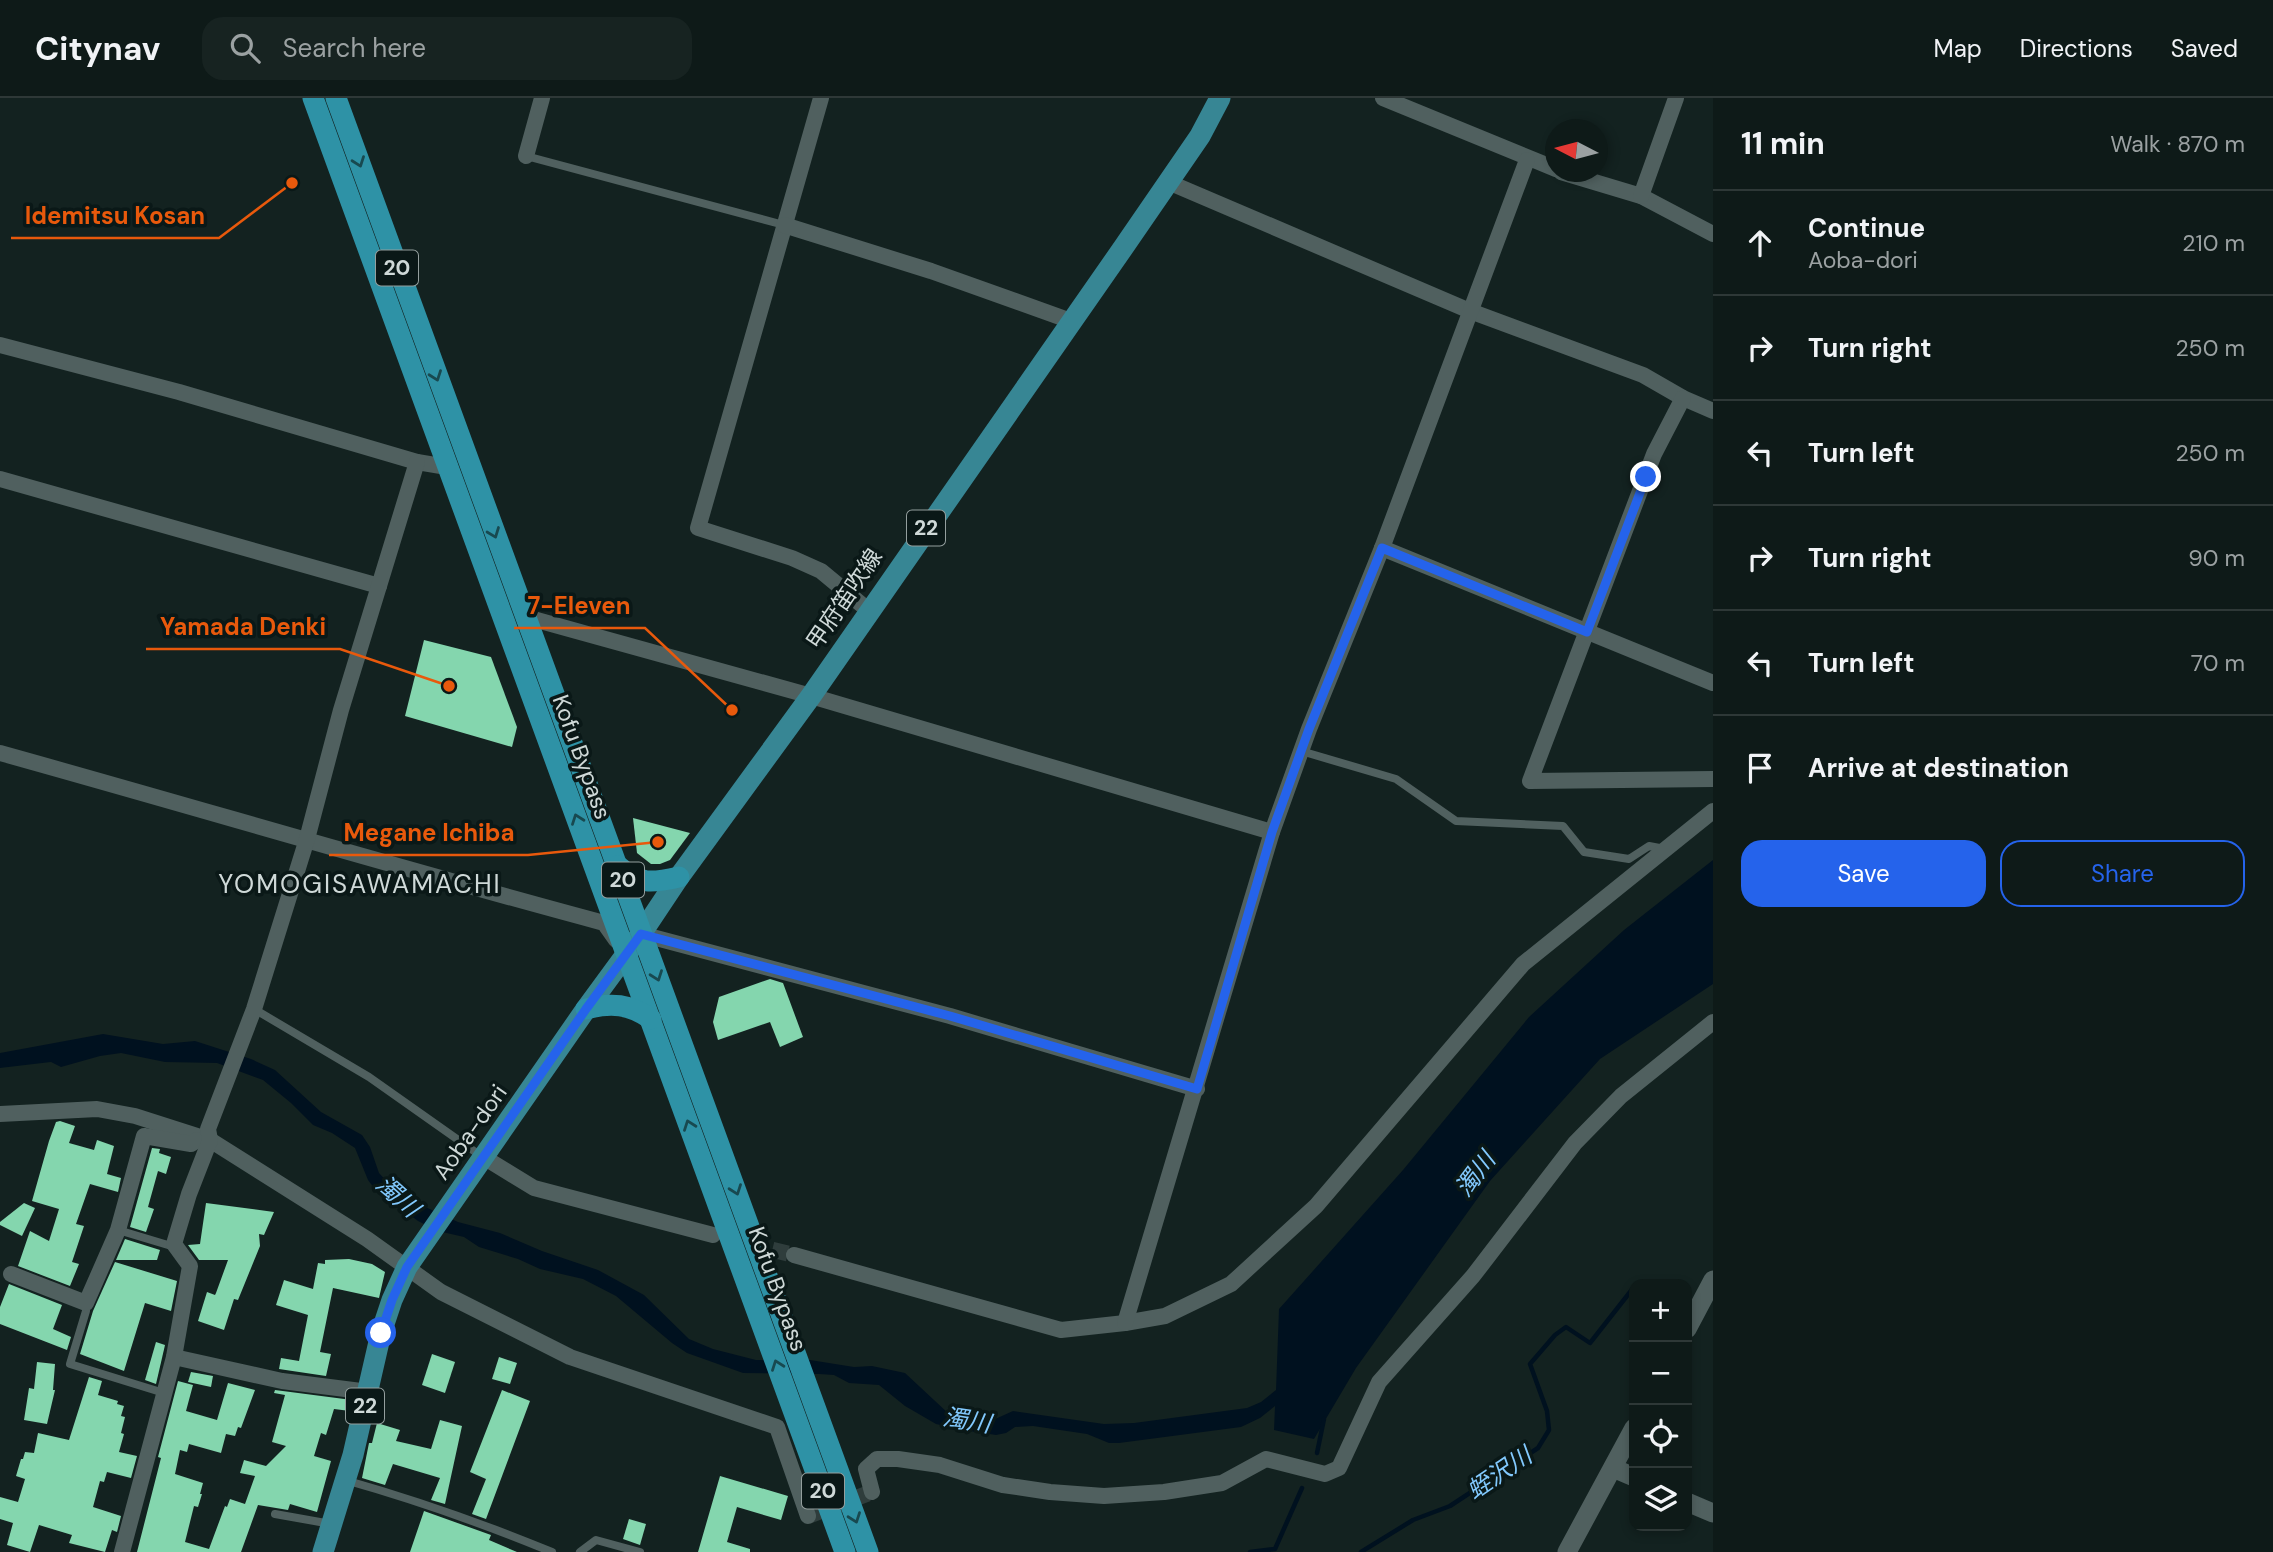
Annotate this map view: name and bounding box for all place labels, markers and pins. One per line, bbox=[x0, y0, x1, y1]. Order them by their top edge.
callout: Idemitsu Kosan bbox=[11, 193, 219, 238]
callout: 7-Eleven bbox=[514, 583, 645, 628]
callout: Yamada Denki bbox=[146, 604, 340, 649]
callout: Megane Ichiba bbox=[329, 810, 528, 855]

